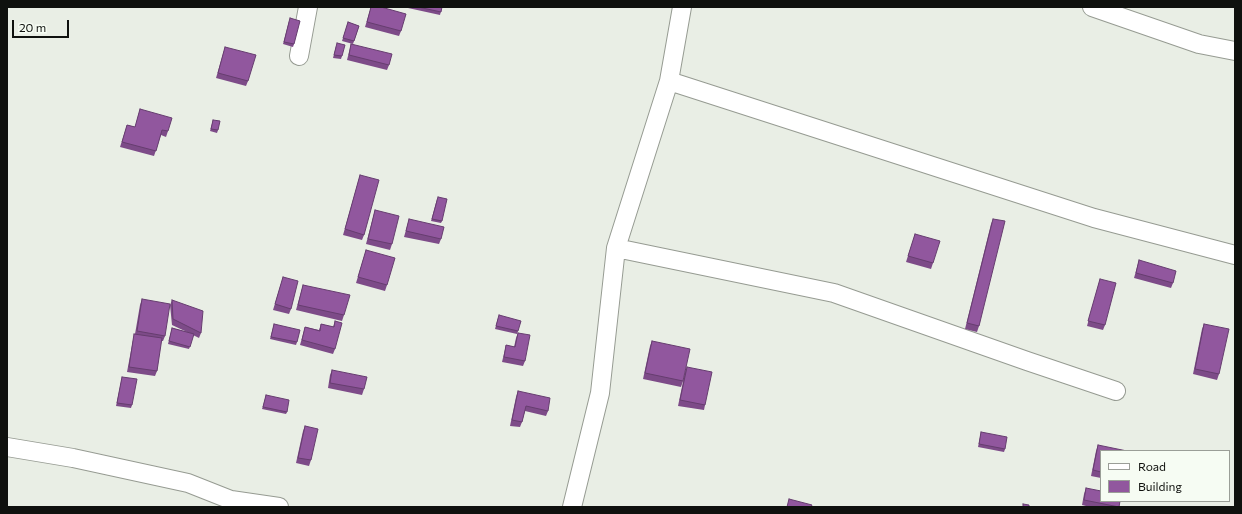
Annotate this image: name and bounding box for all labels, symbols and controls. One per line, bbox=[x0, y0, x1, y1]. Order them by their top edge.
scale bar bbox=[14, 12, 71, 38]
text: 20 m bbox=[19, 20, 46, 34]
legend bbox=[1100, 450, 1230, 502]
text: Road bbox=[1138, 459, 1166, 473]
text: Building bbox=[1138, 479, 1182, 493]

